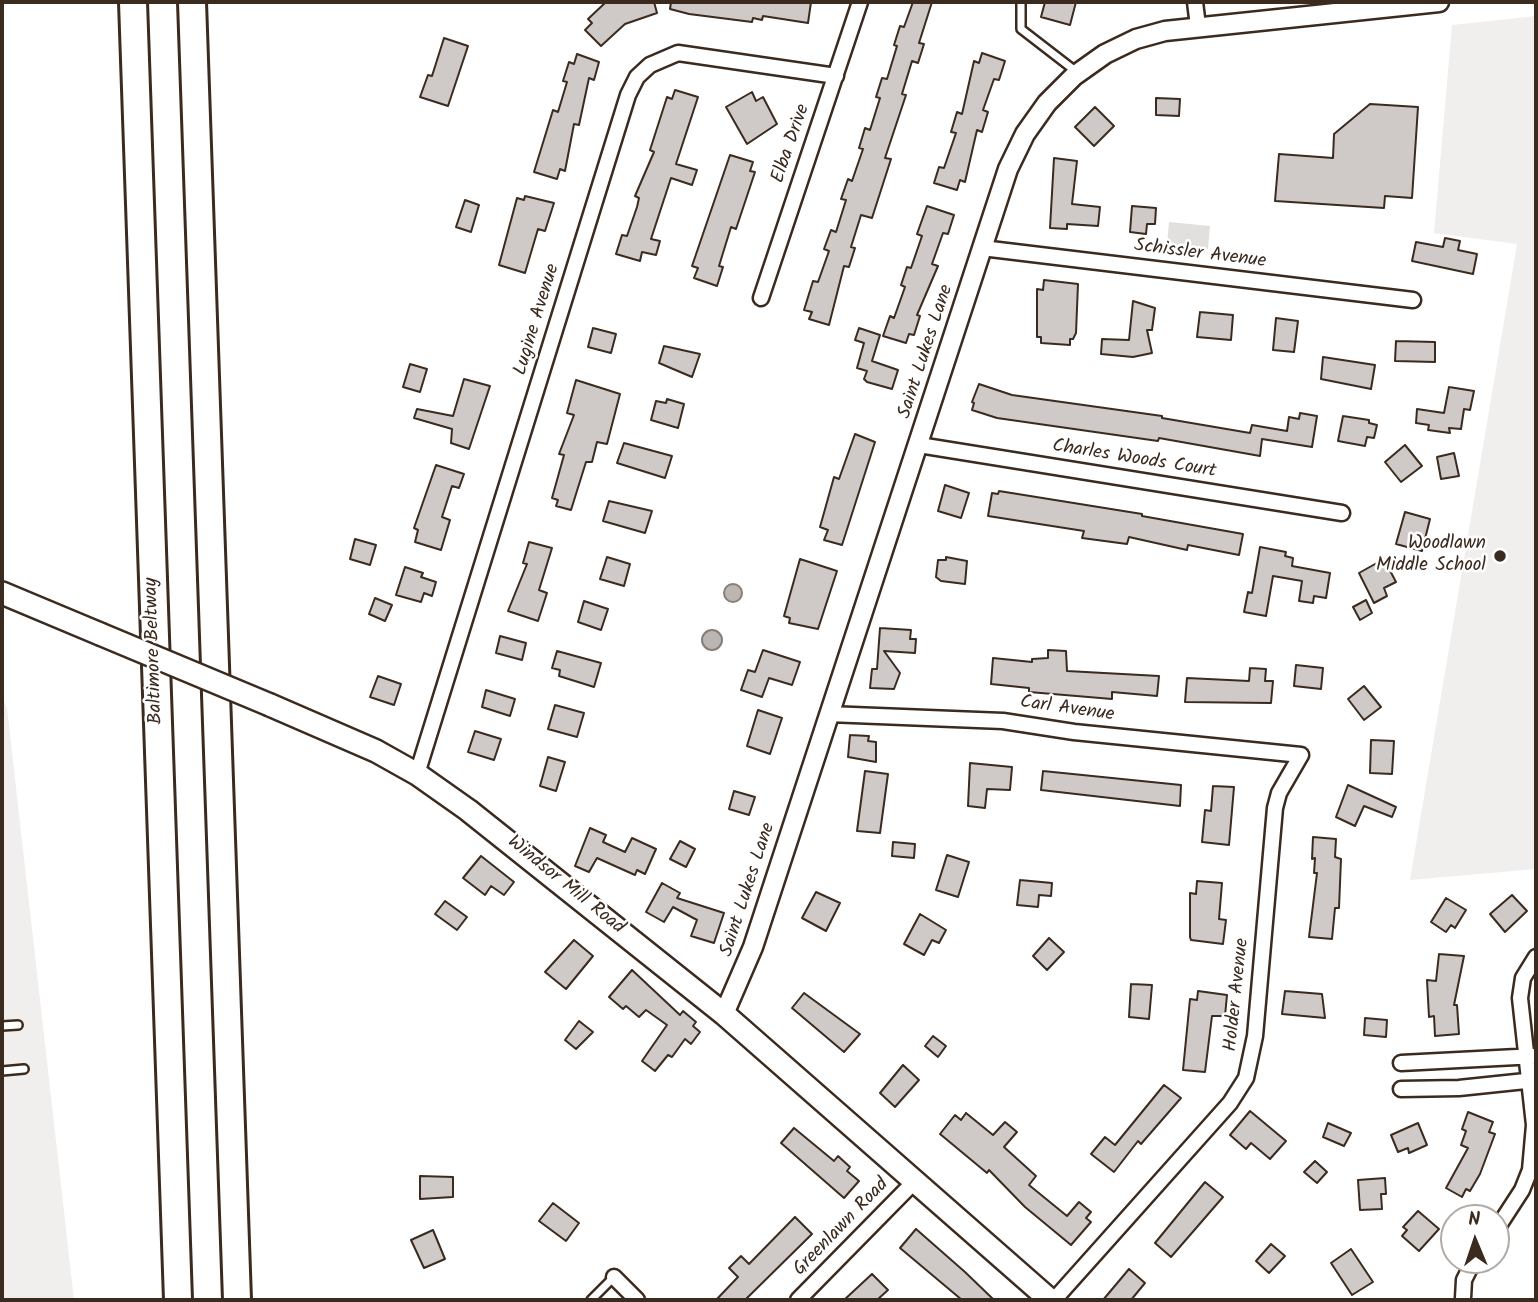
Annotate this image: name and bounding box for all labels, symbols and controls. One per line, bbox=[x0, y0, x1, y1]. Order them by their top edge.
street label: Elba Drive bbox=[768, 102, 816, 186]
street label: Schissler Avenue bbox=[1133, 236, 1267, 274]
street label: Lugine Avenue bbox=[510, 262, 566, 378]
street label: Saint Lukes Lane bbox=[895, 282, 959, 422]
street label: Charles Woods Court bbox=[1050, 436, 1218, 484]
place label: Woodlawn Middle School bbox=[1376, 534, 1486, 578]
marker: Woodlawn Middle School bbox=[1492, 548, 1508, 564]
street label: Baltimore Beltway bbox=[141, 577, 169, 725]
street label: Carl Avenue bbox=[1018, 692, 1116, 728]
street label: Saint Lukes Lane bbox=[717, 820, 781, 960]
street label: Windsor Mill Road bbox=[502, 832, 628, 940]
street label: Holder Avenue bbox=[1221, 937, 1255, 1053]
street label: Greenlawn Road bbox=[790, 1174, 894, 1282]
north arrow bbox=[1440, 1204, 1510, 1274]
text: N bbox=[1468, 1205, 1481, 1235]

